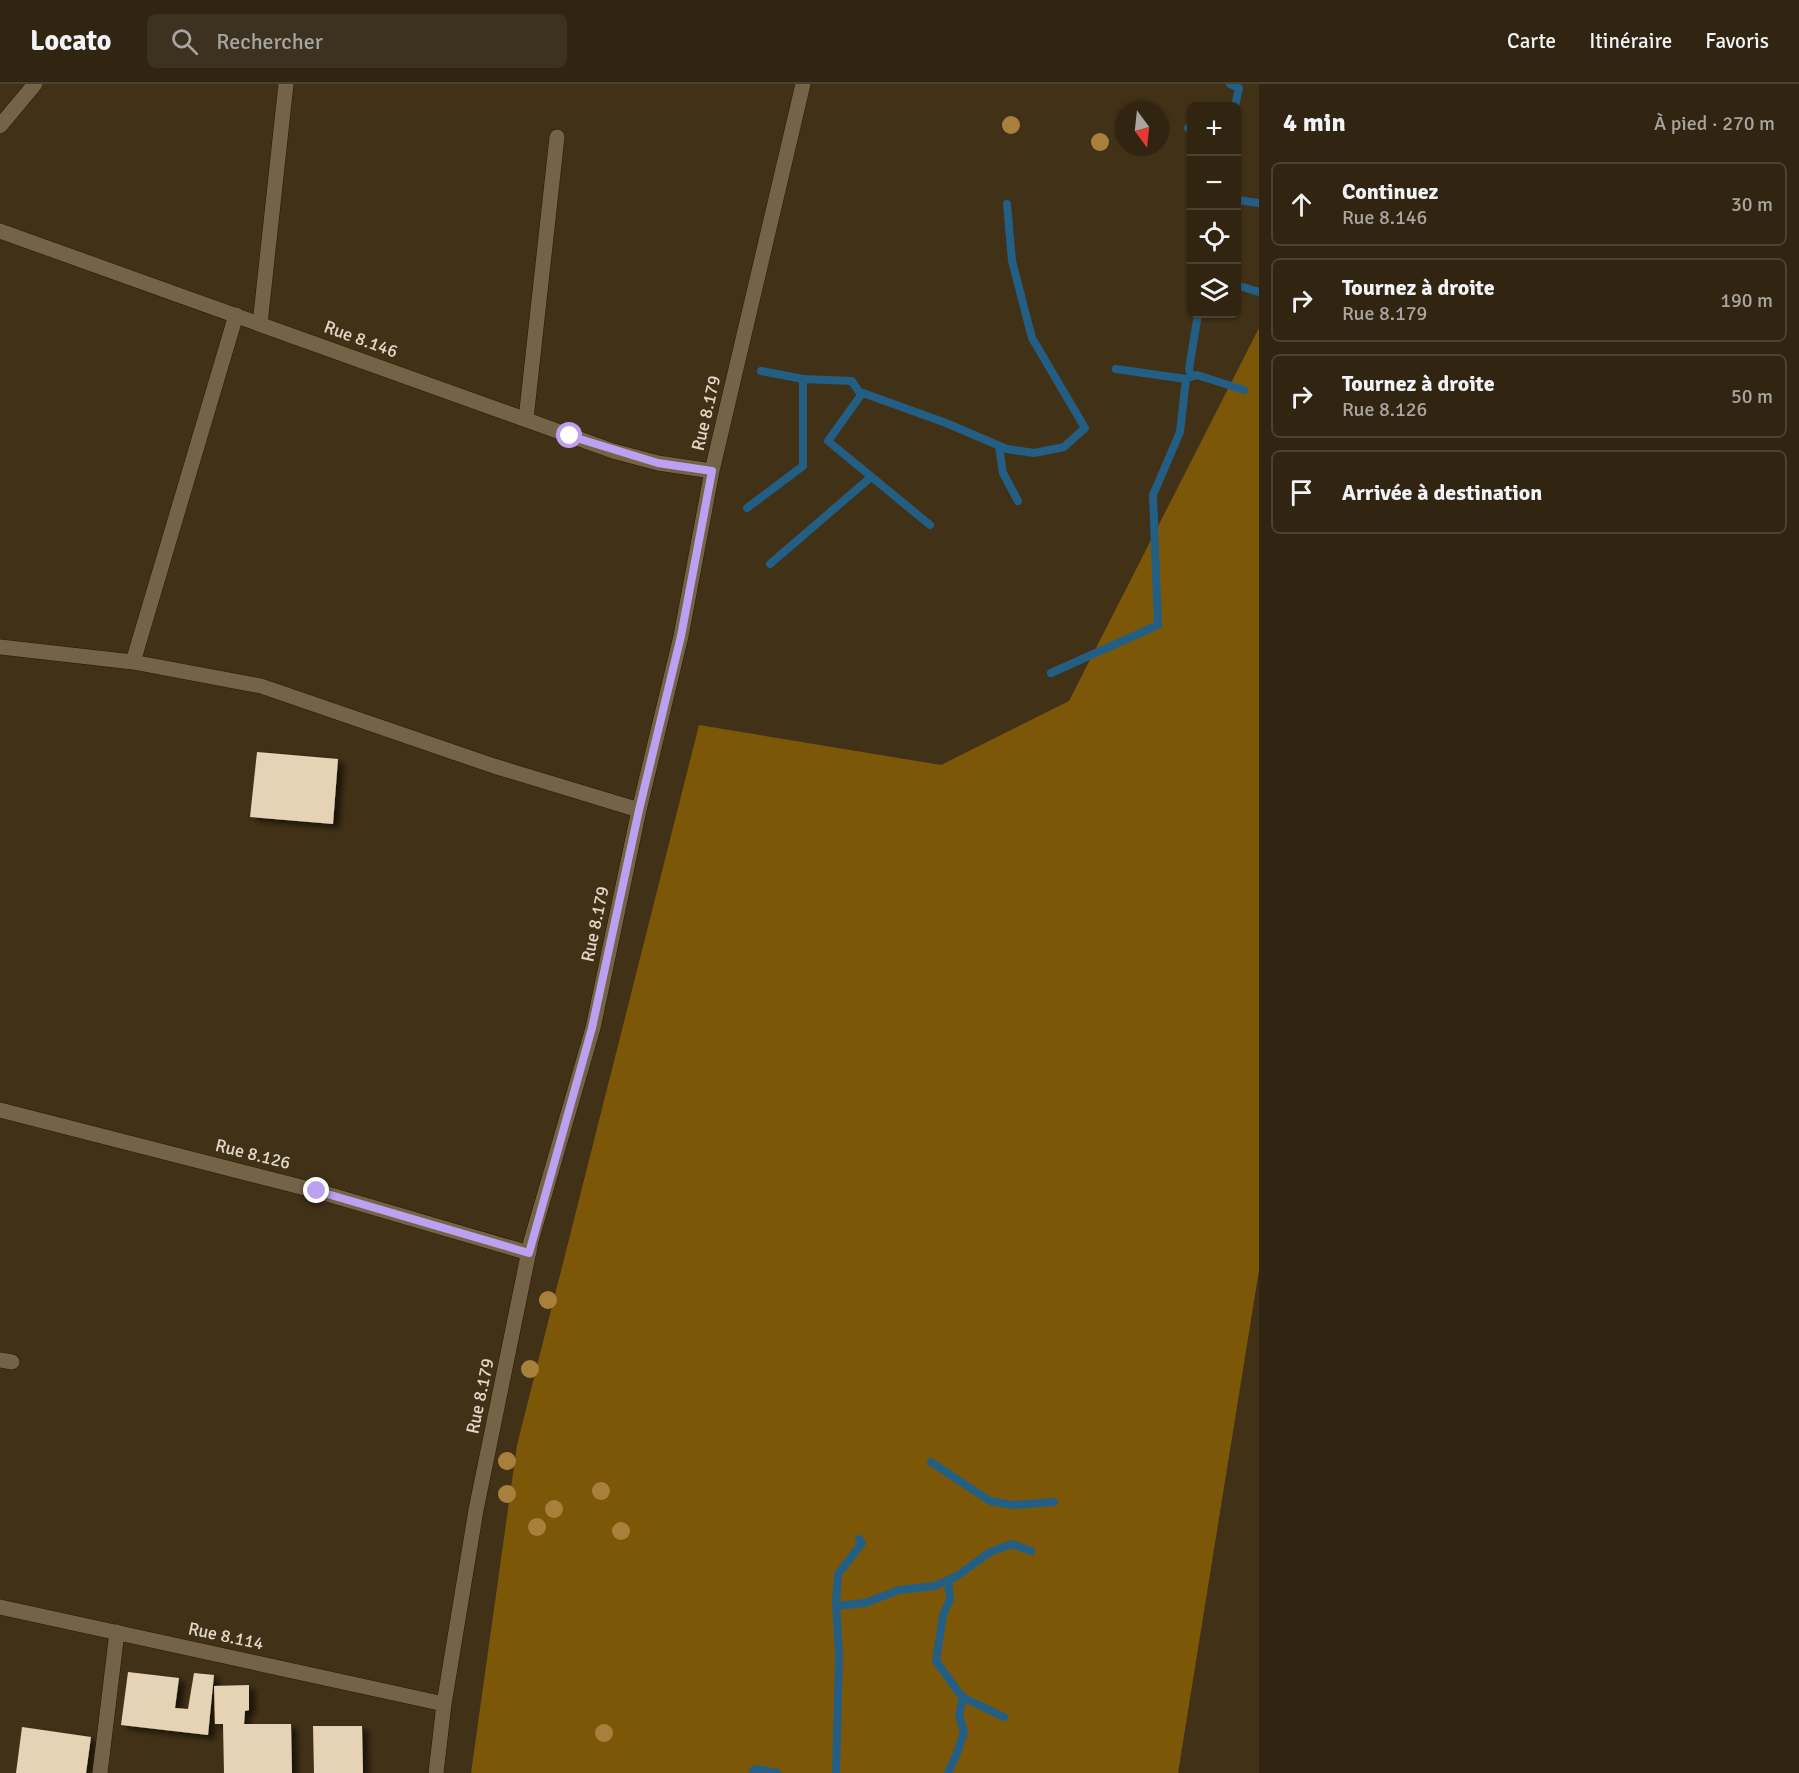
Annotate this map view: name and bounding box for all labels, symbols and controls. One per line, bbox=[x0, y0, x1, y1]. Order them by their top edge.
search box bbox=[147, 14, 567, 68]
text: Locato bbox=[30, 24, 111, 58]
icon: search bbox=[168, 25, 201, 58]
text: Rechercher bbox=[216, 28, 323, 55]
text: Carte bbox=[1507, 28, 1556, 54]
text: Itinéraire bbox=[1589, 28, 1672, 54]
text: Favoris bbox=[1705, 28, 1769, 54]
north arrow bbox=[1115, 102, 1169, 156]
map controls bbox=[1187, 102, 1241, 318]
button: + bbox=[1187, 102, 1241, 156]
text: 4 min bbox=[1283, 107, 1346, 139]
text: À pied · 270 m bbox=[1654, 111, 1775, 136]
button: − bbox=[1187, 156, 1241, 210]
text: Continuez bbox=[1342, 178, 1438, 205]
icon: ahead bbox=[1285, 188, 1318, 221]
text: 30 m bbox=[1731, 192, 1773, 217]
text: Rue 8.146 bbox=[1342, 205, 1427, 230]
button: locate bbox=[1187, 210, 1241, 264]
button: layers bbox=[1187, 264, 1241, 318]
text: Tournez à droite bbox=[1342, 274, 1495, 301]
icon: right bbox=[1285, 284, 1318, 317]
text: 190 m bbox=[1720, 288, 1773, 313]
text: Rue 8.179 bbox=[1342, 301, 1427, 326]
street label: Rue 8.146 bbox=[321, 316, 401, 362]
text: Tournez à droite bbox=[1342, 370, 1495, 397]
street label: Rue 8.179 bbox=[687, 373, 725, 453]
icon: right bbox=[1285, 380, 1318, 413]
text: 50 m bbox=[1731, 384, 1773, 409]
text: Rue 8.126 bbox=[1342, 397, 1427, 422]
route start bbox=[556, 422, 582, 448]
icon: arrive bbox=[1285, 476, 1318, 509]
text: Arrivée à destination bbox=[1342, 479, 1542, 506]
street label: Rue 8.179 bbox=[576, 884, 614, 964]
street label: Rue 8.126 bbox=[213, 1134, 293, 1174]
route end bbox=[303, 1177, 329, 1203]
street label: Rue 8.179 bbox=[461, 1356, 499, 1436]
street label: Rue 8.114 bbox=[186, 1617, 266, 1655]

